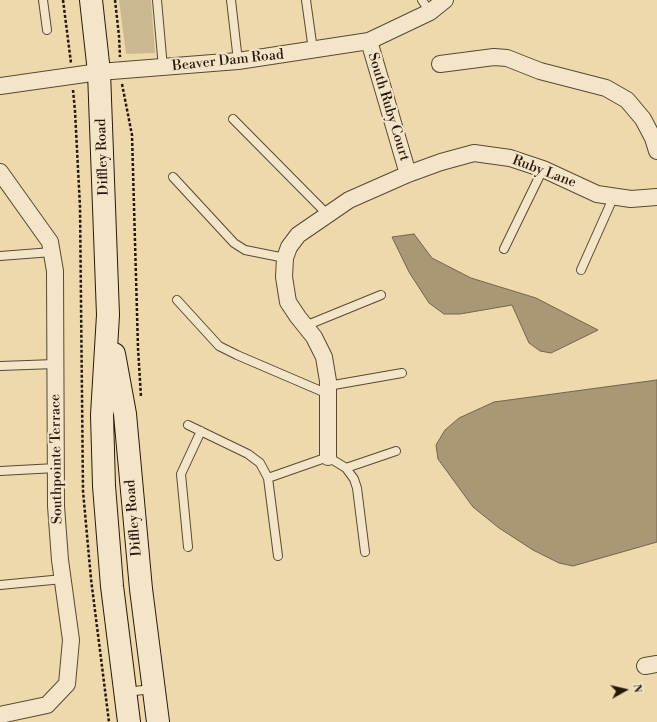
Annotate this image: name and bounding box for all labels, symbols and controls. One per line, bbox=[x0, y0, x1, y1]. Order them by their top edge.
street label: Beaver Dam Road bbox=[171, 47, 285, 75]
street label: South Ruby Court bbox=[364, 51, 412, 163]
street label: Diffley Road bbox=[93, 118, 113, 196]
street label: Ruby Lane bbox=[510, 152, 578, 192]
street label: Southpointe Terrace bbox=[47, 394, 67, 524]
street label: Diffley Road bbox=[122, 479, 146, 557]
north arrow bbox=[605, 670, 645, 710]
text: N bbox=[629, 683, 644, 694]

